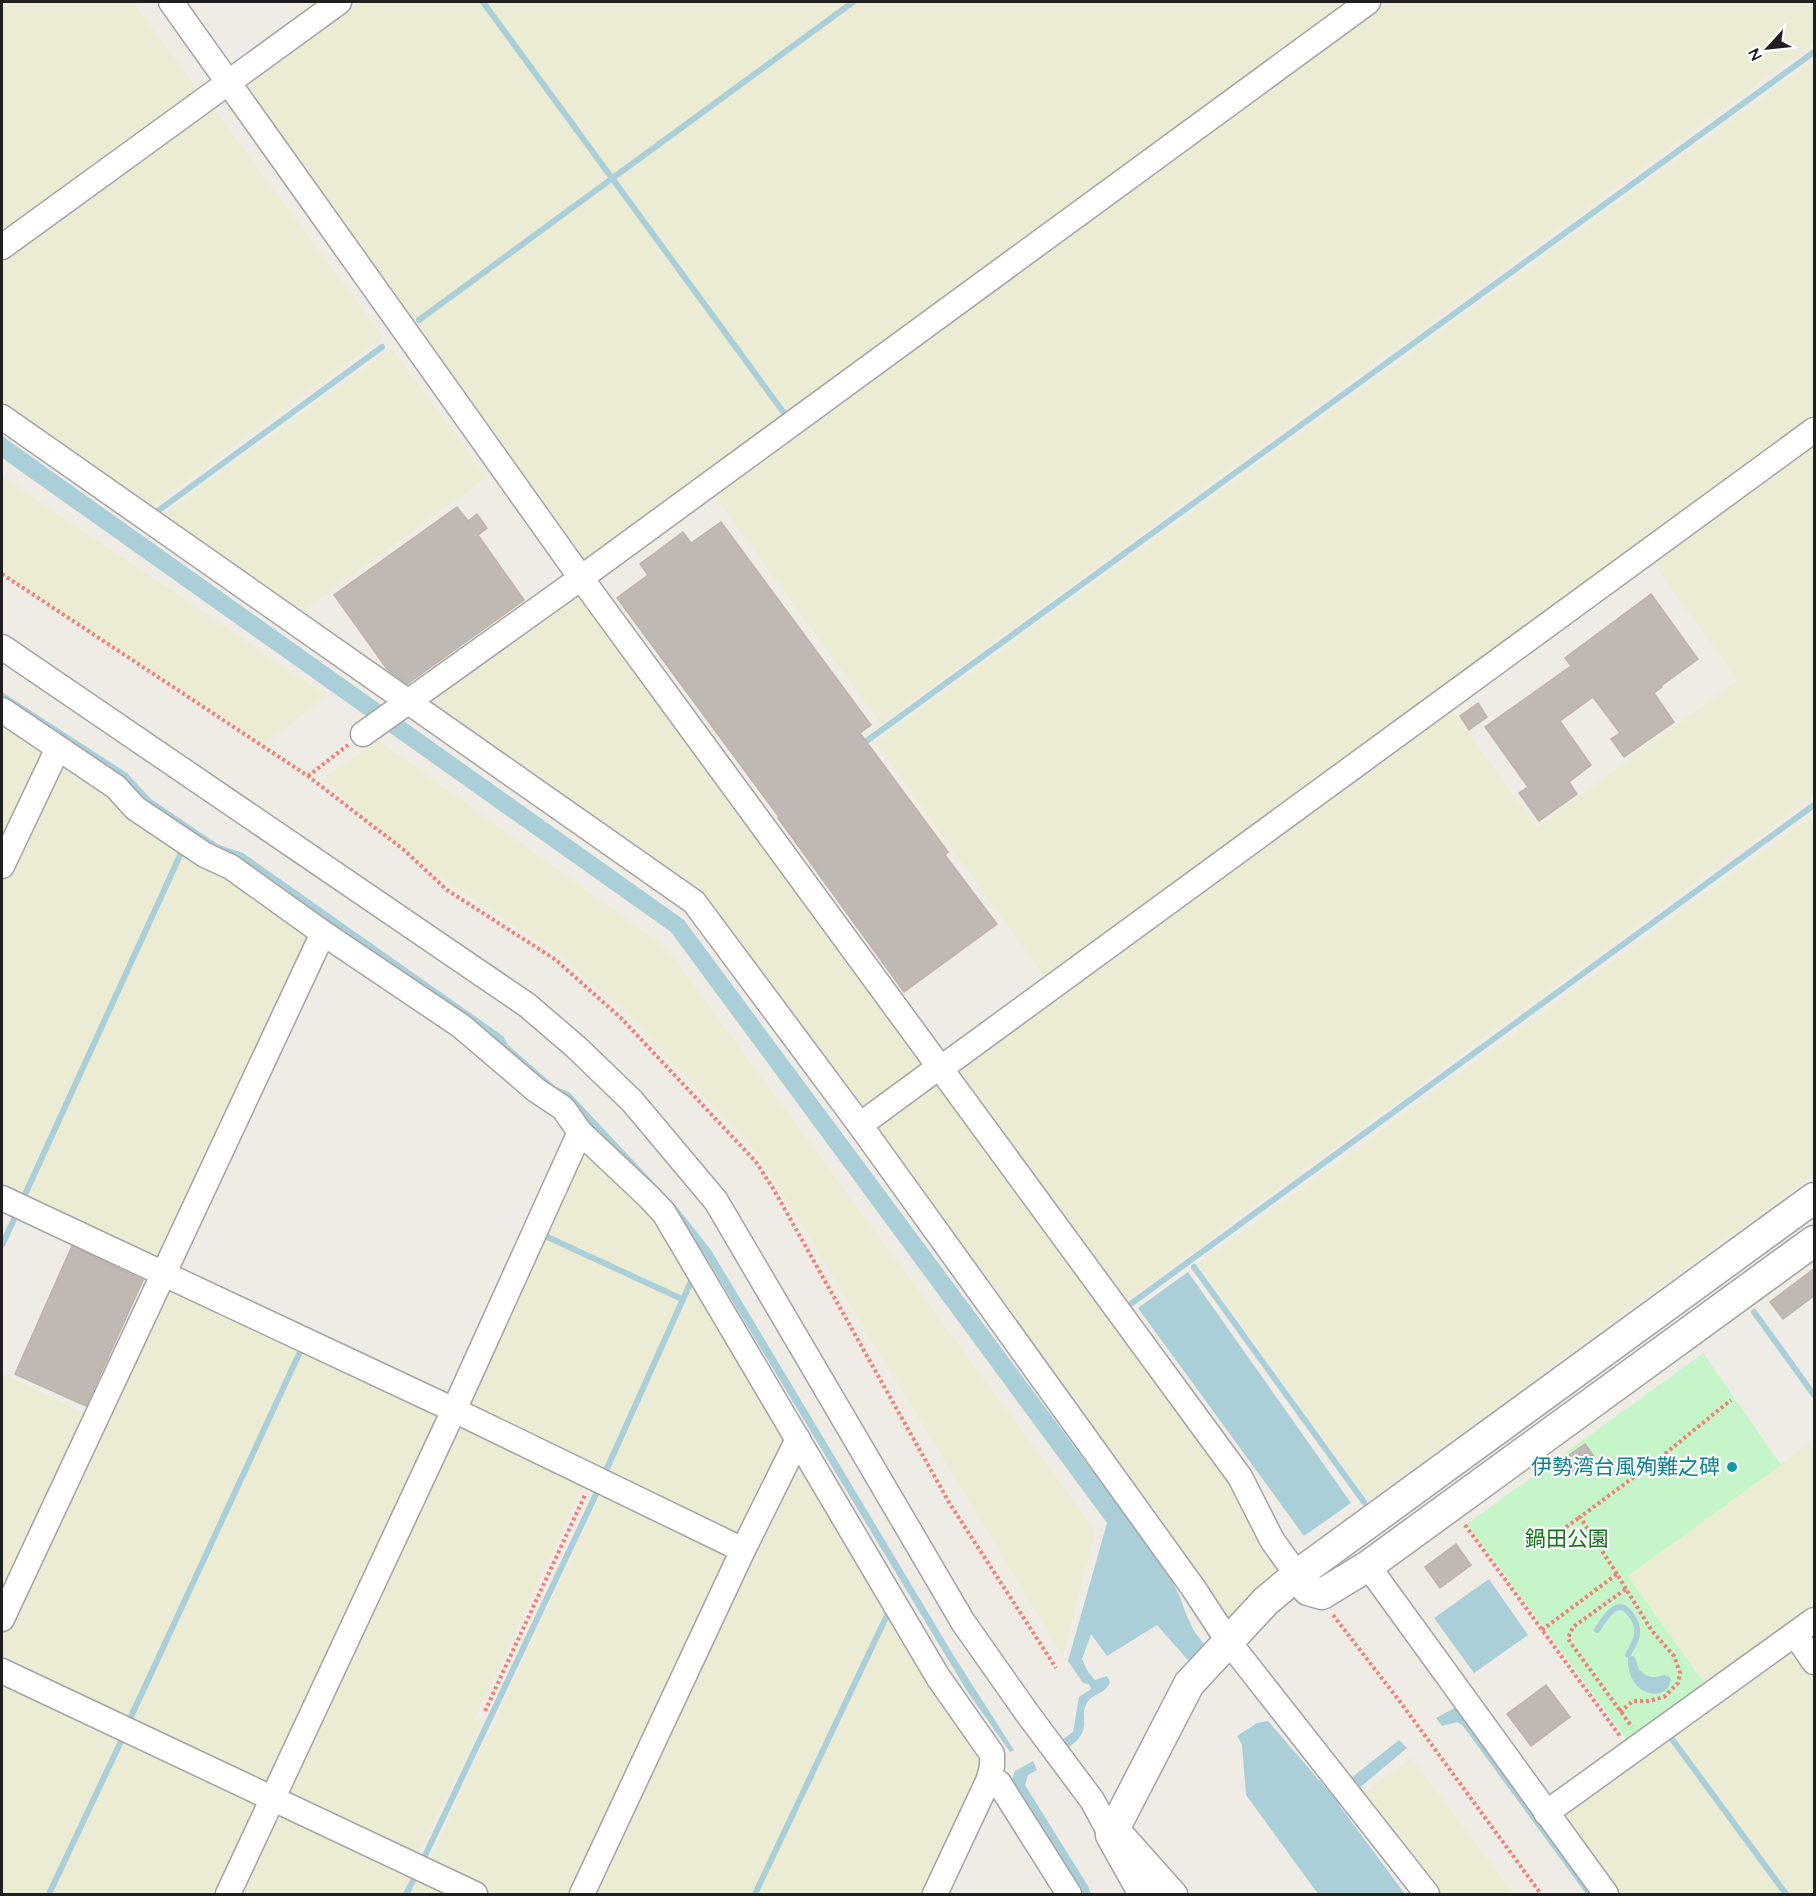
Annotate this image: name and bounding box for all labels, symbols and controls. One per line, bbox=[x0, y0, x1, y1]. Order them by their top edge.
north arrow bbox=[1738, 18, 1798, 78]
text: N bbox=[1743, 45, 1766, 65]
place label: 伊勢湾台風殉難之碑 bbox=[1531, 1453, 1720, 1479]
marker: 伊勢湾台風殉難之碑 bbox=[1725, 1460, 1739, 1474]
park label: 鍋田公園 bbox=[1525, 1525, 1609, 1551]

